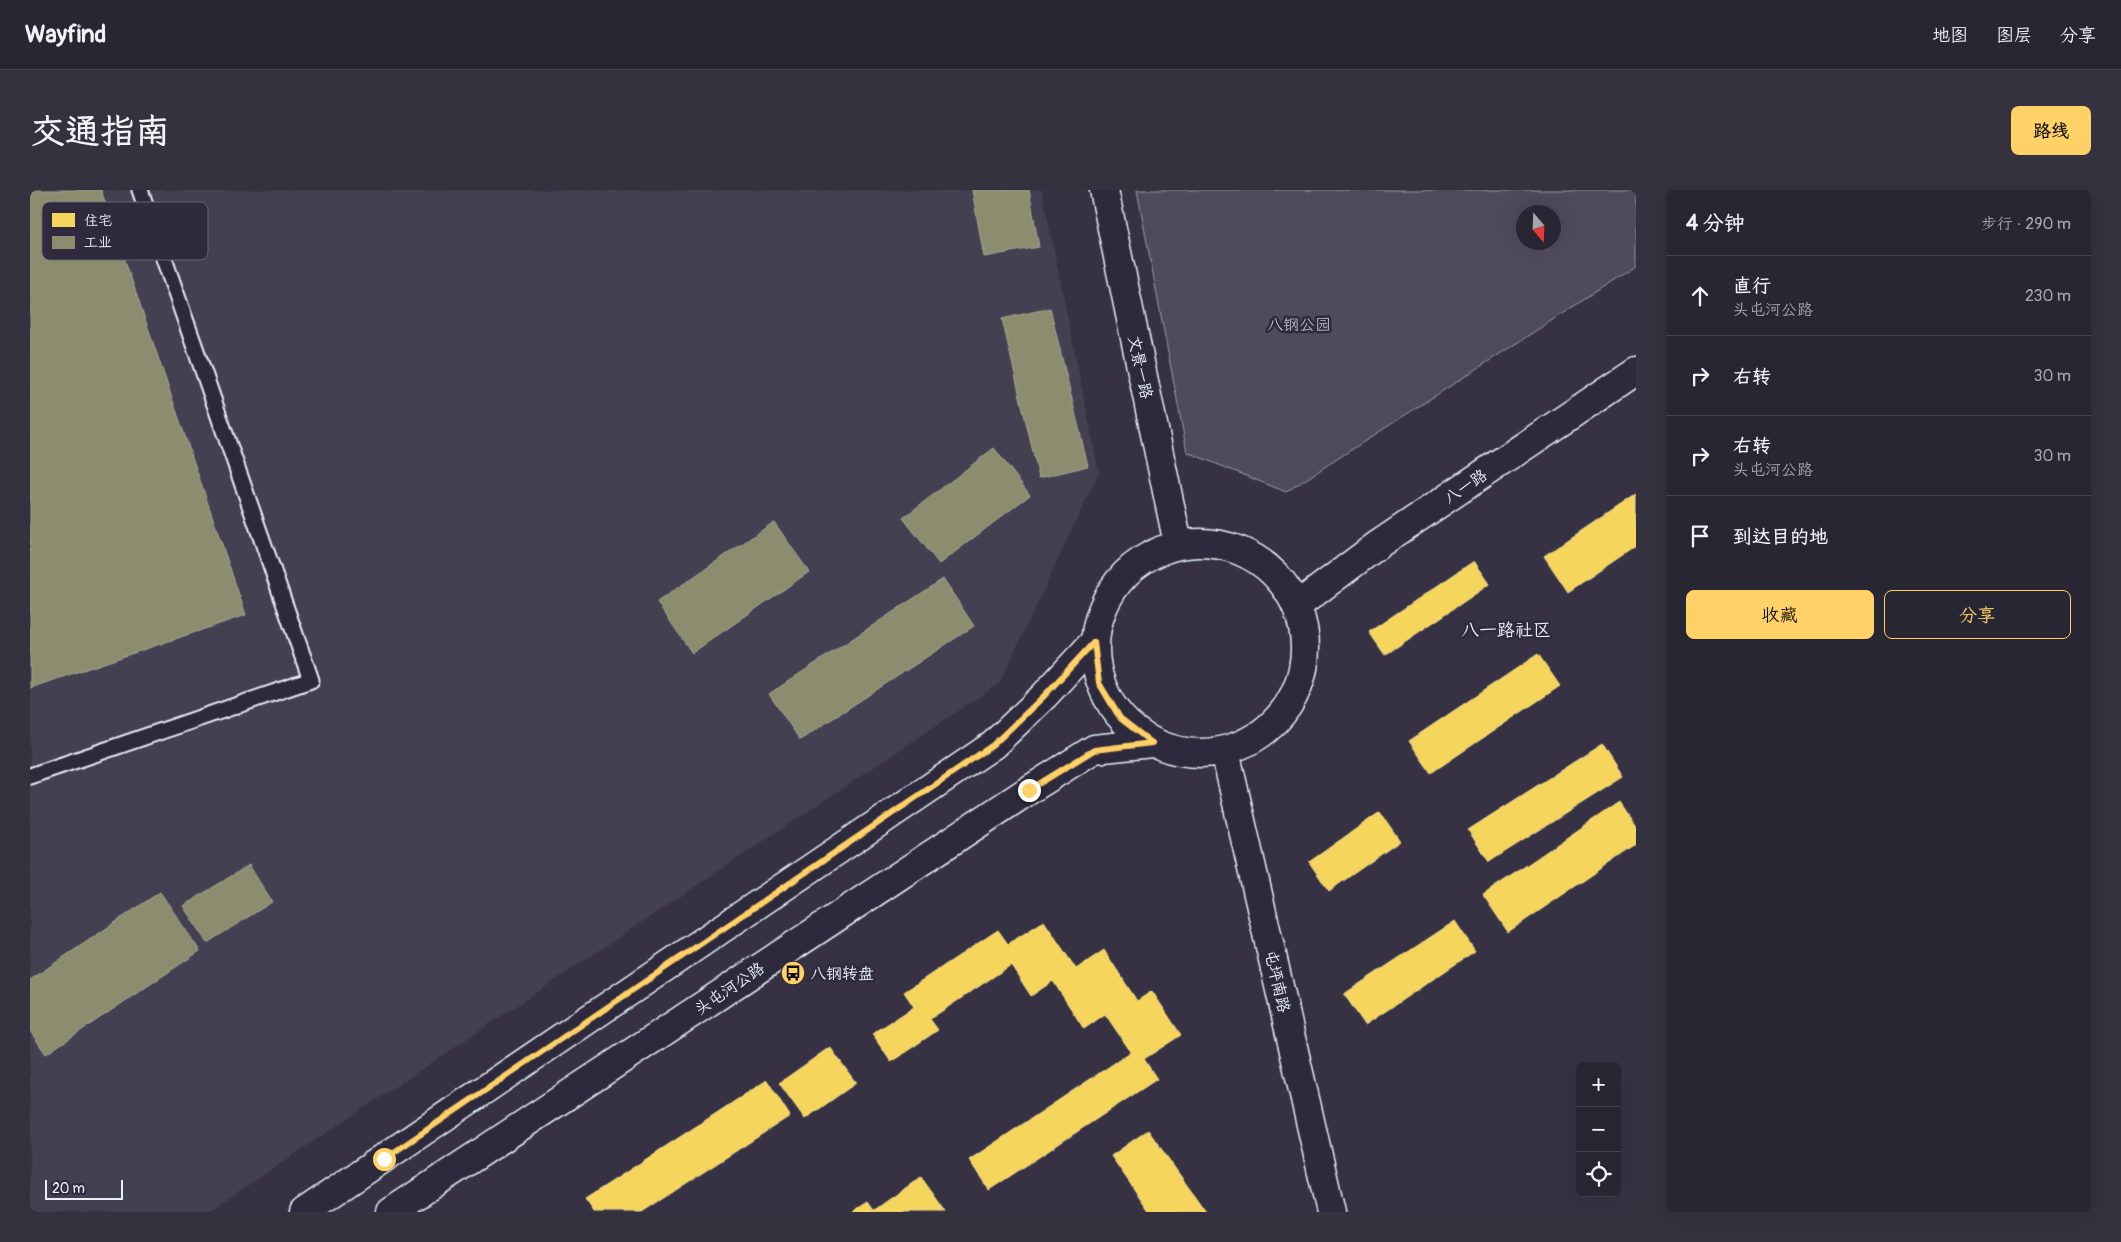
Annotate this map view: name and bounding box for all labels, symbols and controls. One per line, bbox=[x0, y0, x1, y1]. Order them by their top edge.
text: Wayfind bbox=[25, 20, 106, 49]
text: 地图 bbox=[1932, 24, 1968, 47]
text: 图层 bbox=[1996, 24, 2032, 47]
text: 分享 bbox=[2060, 24, 2096, 47]
button: 路线 bbox=[2011, 106, 2091, 155]
text: 交通指南 bbox=[30, 110, 170, 154]
legend bbox=[42, 202, 208, 260]
north arrow bbox=[1516, 205, 1561, 250]
text: 4 分钟 bbox=[1686, 210, 1745, 237]
text: 住宅 bbox=[84, 212, 112, 229]
text: 步行 · 290 m bbox=[1981, 214, 2071, 234]
text: 工业 bbox=[84, 234, 112, 251]
text: 直行 bbox=[1733, 274, 1771, 298]
icon: ahead bbox=[1686, 282, 1714, 310]
text: 230 m bbox=[2025, 286, 2071, 306]
text: 头屯河公路 bbox=[1733, 300, 1813, 320]
park label: 八钢公园 bbox=[1267, 315, 1331, 335]
street label: 文景一路 bbox=[1124, 334, 1156, 401]
icon: right bbox=[1686, 362, 1714, 390]
text: 右转 bbox=[1733, 365, 1771, 389]
text: 30 m bbox=[2033, 366, 2071, 386]
text: 右转 bbox=[1733, 434, 1771, 458]
icon: right bbox=[1686, 442, 1714, 470]
text: 30 m bbox=[2033, 446, 2071, 466]
text: 头屯河公路 bbox=[1733, 460, 1813, 480]
street label: 八一路 bbox=[1440, 465, 1491, 509]
icon: arrive bbox=[1686, 522, 1714, 550]
text: 到达目的地 bbox=[1733, 525, 1828, 549]
button: 收藏 bbox=[1686, 590, 1874, 639]
button: 分享 bbox=[1884, 590, 2071, 639]
district label: 八一路社区 bbox=[1461, 619, 1551, 642]
route end bbox=[1018, 779, 1041, 802]
street label: 屯坪南路 bbox=[1260, 948, 1294, 1015]
street label: 头屯河公路 bbox=[691, 958, 768, 1019]
bus stop icon: 八钢转盘 bbox=[780, 960, 806, 986]
place label: 八钢转盘 bbox=[810, 964, 874, 984]
map controls bbox=[1576, 1062, 1621, 1197]
button: + bbox=[1576, 1062, 1621, 1107]
button: − bbox=[1576, 1107, 1621, 1152]
route start bbox=[373, 1148, 396, 1171]
button: locate bbox=[1576, 1152, 1621, 1197]
scale bar bbox=[45, 1177, 122, 1200]
text: 20 m bbox=[52, 1180, 85, 1197]

